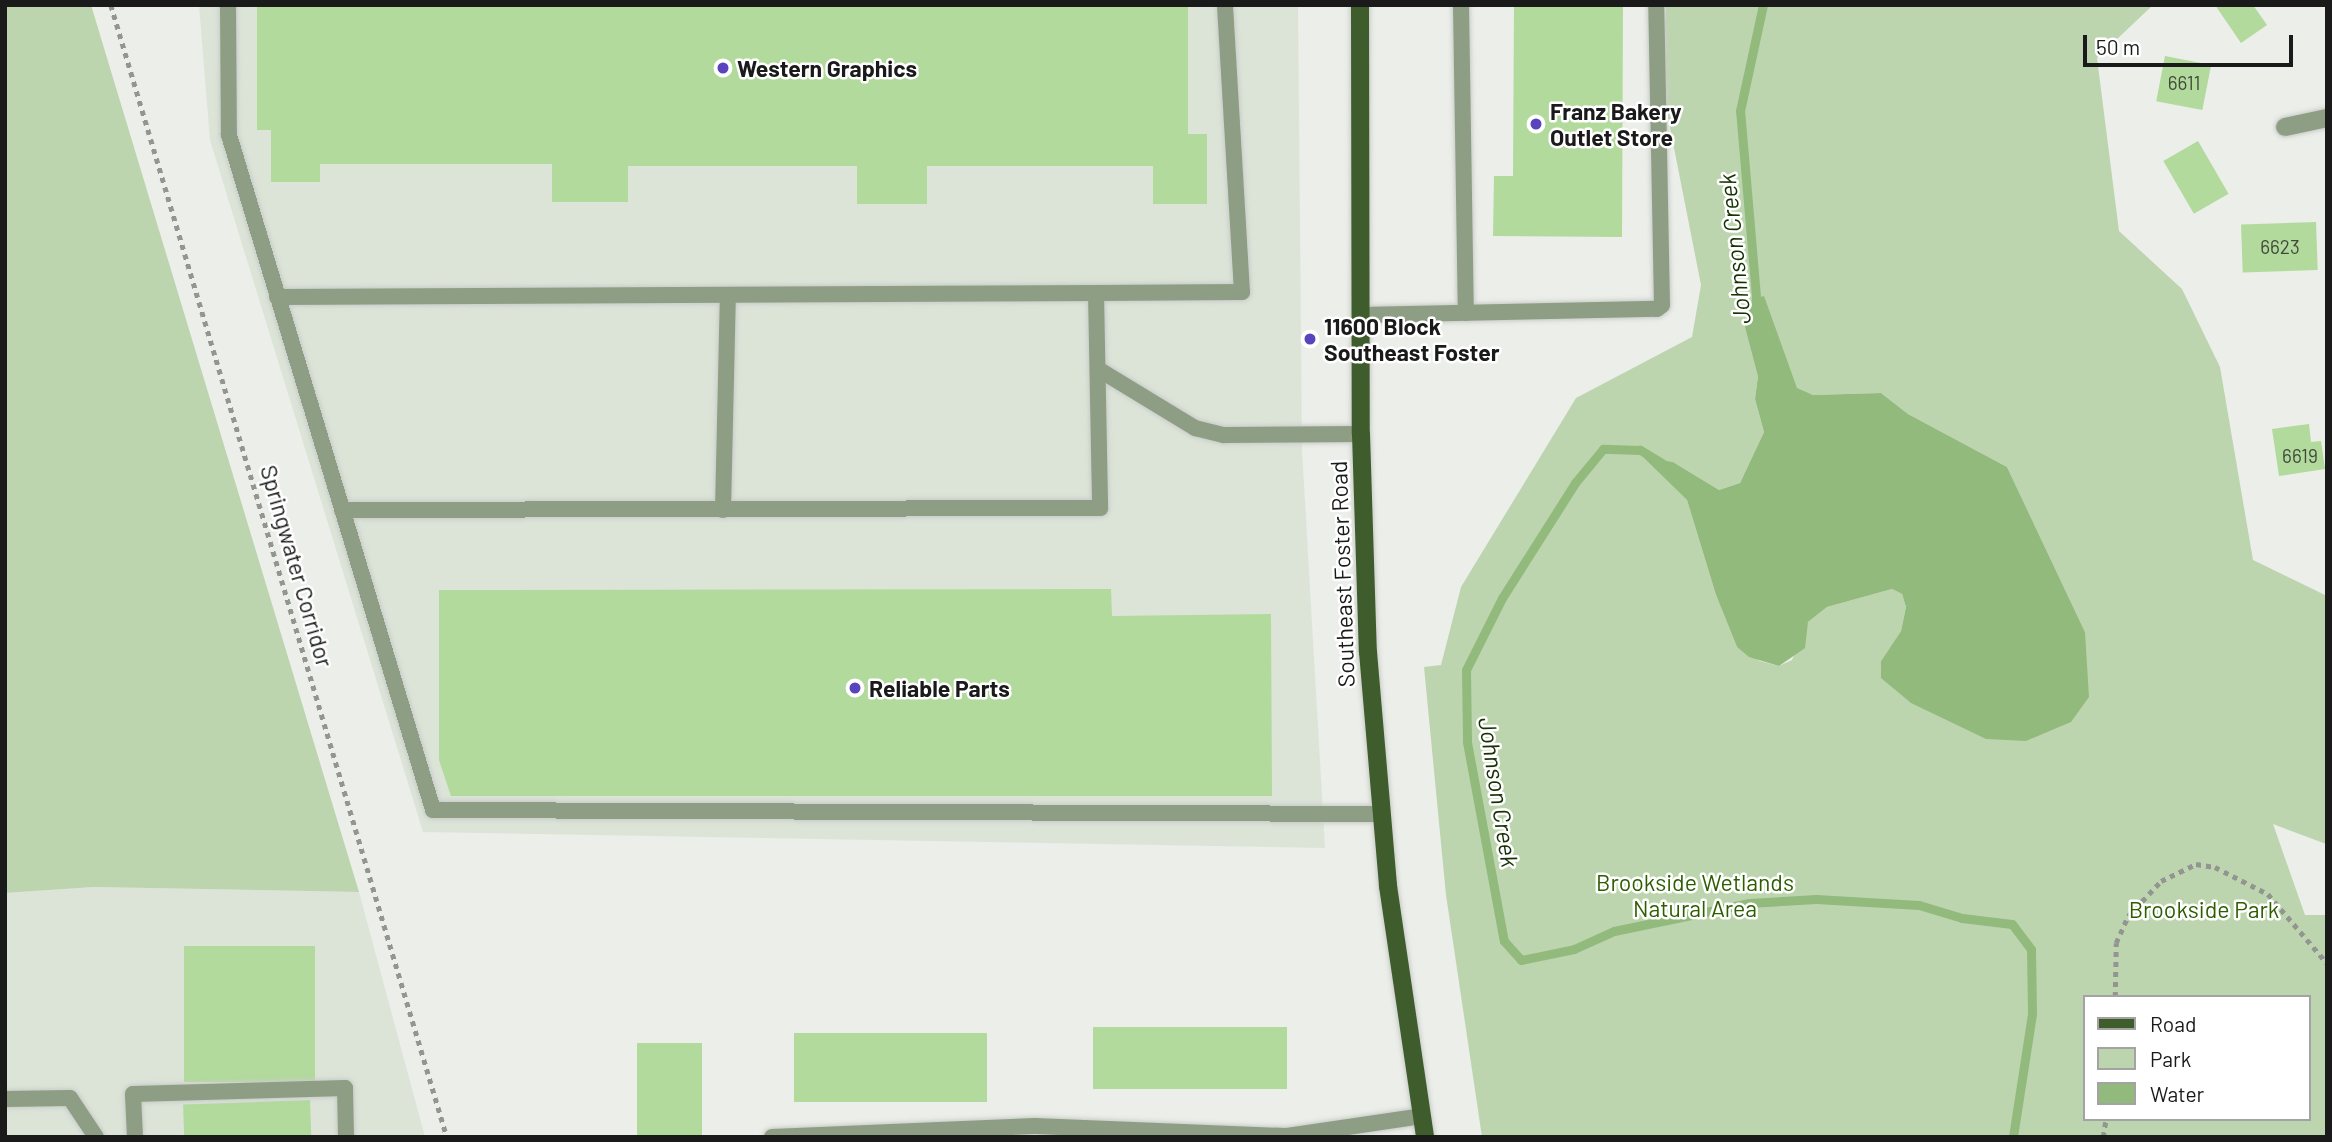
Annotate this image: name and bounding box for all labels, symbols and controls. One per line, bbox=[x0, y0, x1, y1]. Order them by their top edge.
scale bar bbox=[2087, 21, 2297, 65]
text: 50 m bbox=[2096, 34, 2140, 59]
place label: Western Graphics bbox=[737, 54, 917, 82]
marker: Western Graphics bbox=[715, 60, 731, 76]
house number: 6611 bbox=[2168, 72, 2200, 94]
place label: Franz Bakery Outlet Store bbox=[1550, 97, 1682, 151]
marker: Franz Bakery Outlet Store bbox=[1528, 116, 1544, 132]
water label: Johnson Creek bbox=[1712, 172, 1756, 326]
house number: 6623 bbox=[2260, 236, 2300, 258]
place label: 11600 Block Southeast Foster bbox=[1324, 312, 1500, 366]
marker: 11600 Block Southeast Foster bbox=[1302, 331, 1318, 347]
house number: 6619 bbox=[2282, 445, 2318, 467]
street label: Southeast Foster Road bbox=[1324, 460, 1360, 688]
street label: Springwater Corridor bbox=[255, 462, 339, 670]
place label: Reliable Parts bbox=[869, 674, 1010, 702]
marker: Reliable Parts bbox=[847, 680, 863, 696]
water label: Johnson Creek bbox=[1473, 715, 1525, 869]
park label: Brookside Wetlands Natural Area bbox=[1596, 868, 1794, 922]
park label: Brookside Park bbox=[2129, 895, 2279, 923]
legend bbox=[2084, 995, 2311, 1121]
text: Road bbox=[2150, 1011, 2196, 1036]
text: Park bbox=[2150, 1046, 2191, 1071]
text: Water bbox=[2150, 1081, 2204, 1106]

